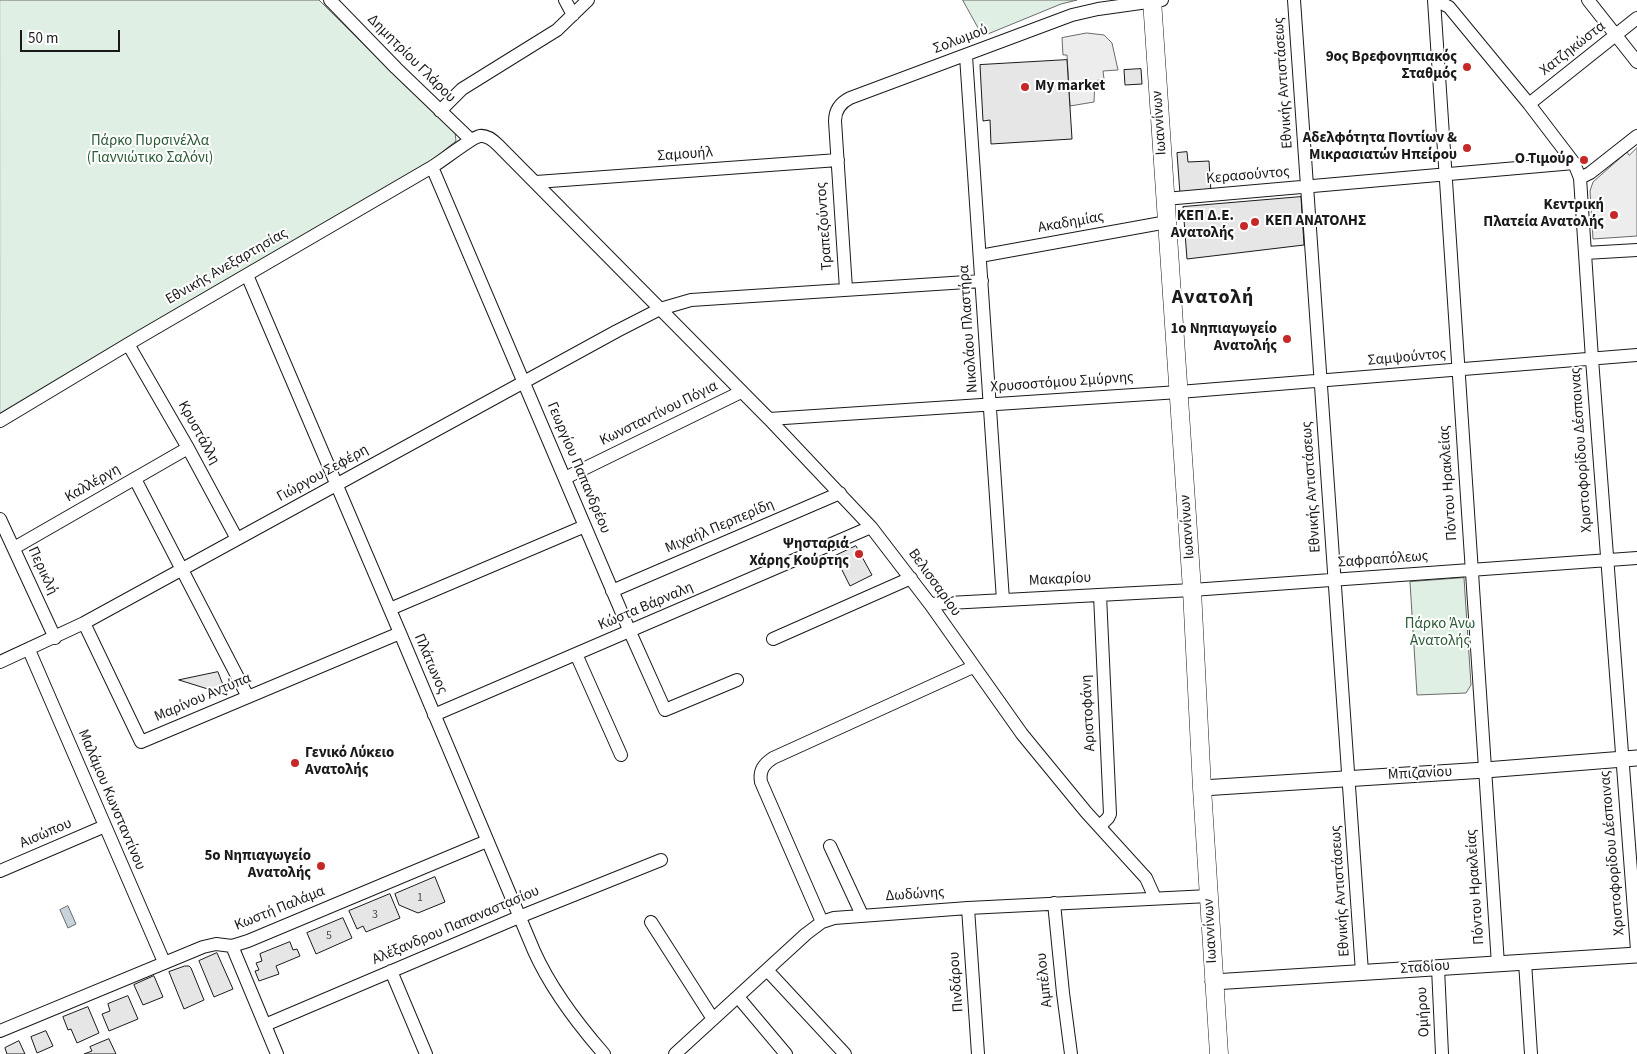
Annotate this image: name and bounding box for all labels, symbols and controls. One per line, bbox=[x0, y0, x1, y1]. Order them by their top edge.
street label: Δημητρίου Γλάρου bbox=[363, 11, 459, 107]
street label: Εθνικής Αντιστάσεως bbox=[1270, 17, 1298, 149]
street label: Χατζηκώστα bbox=[1537, 18, 1609, 80]
scale bar bbox=[22, 20, 122, 52]
street label: Σολωμού bbox=[931, 21, 991, 59]
text: 50 m bbox=[28, 28, 58, 49]
place label: 9ος Βρεφονηπιακός Σταθμός bbox=[1326, 49, 1457, 84]
marker: 9ος Βρεφονηπιακός Σταθμός bbox=[1461, 61, 1473, 73]
place label: My market bbox=[1035, 78, 1105, 96]
marker: My market bbox=[1019, 81, 1031, 93]
street label: Ιωαννίνων bbox=[1149, 90, 1171, 156]
place label: Αδελφότητα Ποντίων & Μικρασιατών Ηπείρου bbox=[1303, 130, 1457, 165]
park label: Πάρκο Πυρσινέλλα (Γιαννιώτικο Σαλόνι) bbox=[87, 133, 213, 168]
marker: Αδελφότητα Ποντίων & Μικρασιατών Ηπείρου bbox=[1461, 142, 1473, 154]
street label: Σαμουήλ bbox=[657, 144, 713, 166]
place label: Ο Τιμούρ bbox=[1515, 151, 1574, 169]
marker: Ο Τιμούρ bbox=[1578, 154, 1590, 166]
street label: Κερασούντος bbox=[1206, 163, 1290, 189]
street label: Τραπεζούντος bbox=[813, 181, 837, 271]
place label: Κεντρική Πλατεία Ανατολής bbox=[1483, 197, 1604, 232]
street label: Ακαδημίας bbox=[1037, 208, 1105, 238]
place label: ΚΕΠ Δ.Ε. Ανατολής bbox=[1171, 208, 1234, 243]
marker: Κεντρική Πλατεία Ανατολής bbox=[1608, 209, 1620, 221]
place label: ΚΕΠ ΑΝΑΤΟΛΗΣ bbox=[1265, 213, 1366, 231]
marker: ΚΕΠ ΑΝΑΤΟΛΗΣ bbox=[1249, 216, 1261, 228]
marker: ΚΕΠ Δ.Ε. Ανατολής bbox=[1238, 220, 1250, 232]
street label: Εθνικής Ανεξαρτησίας bbox=[163, 225, 291, 309]
street label: Νικολάου Πλαστήρα bbox=[956, 264, 982, 394]
district label: Ανατολή bbox=[1171, 287, 1255, 311]
place label: 1ο Νηπιαγωγείο Ανατολής bbox=[1170, 321, 1277, 356]
marker: 1ο Νηπιαγωγείο Ανατολής bbox=[1281, 333, 1293, 345]
street label: Σαμψούντος bbox=[1367, 346, 1447, 370]
street label: Χριστοφορίδου Δέσποινας bbox=[1567, 367, 1597, 533]
street label: Χρυσοστόμου Σμύρνης bbox=[990, 369, 1134, 397]
street label: Κωνσταντίνου Πόγια bbox=[597, 378, 721, 450]
street label: Κρυστάλλη bbox=[173, 398, 223, 468]
street label: Γεωργίου Παπανδρέου bbox=[542, 400, 614, 536]
street label: Εθνικής Αντιστάσεως bbox=[1298, 421, 1326, 553]
street label: Πόντου Ηρακλείας bbox=[1436, 425, 1462, 541]
street label: Γιώργου Σεφέρη bbox=[274, 441, 372, 507]
street label: Καλλέργη bbox=[62, 461, 124, 507]
street label: Ιωαννίνων bbox=[1177, 494, 1199, 560]
street label: Μιχαήλ Περπερίδη bbox=[663, 496, 777, 558]
place label: Ψησταριά Χάρης Κούρτης bbox=[749, 536, 849, 571]
street label: Περικλή bbox=[23, 544, 61, 598]
street label: Βελισσαρίου bbox=[904, 546, 964, 620]
marker: Ψησταριά Χάρης Κούρτης bbox=[853, 548, 865, 560]
street label: Σαφραπόλεως bbox=[1337, 548, 1429, 572]
street label: Μακαρίου bbox=[1028, 569, 1092, 591]
street label: Κώστα Βάρναλη bbox=[596, 579, 696, 635]
park label: Πάρκο Άνω Ανατολής bbox=[1405, 616, 1475, 651]
street label: Πλάτωνος bbox=[409, 631, 451, 697]
street label: Μαρίνου Αντύπα bbox=[152, 670, 254, 726]
street label: Αριστοφάνη bbox=[1078, 674, 1100, 752]
street label: Μαλάμου Κωνσταντίνου bbox=[73, 727, 149, 873]
place label: Γενικό Λύκειο Ανατολής bbox=[305, 745, 394, 780]
marker: Γενικό Λύκειο Ανατολής bbox=[289, 757, 301, 769]
street label: Μπιζανίου bbox=[1387, 763, 1453, 785]
street label: Χριστοφορίδου Δέσποινας bbox=[1597, 770, 1629, 936]
street label: Αισώπου bbox=[17, 815, 75, 853]
street label: Εθνικής Αντιστάσεως bbox=[1327, 825, 1355, 957]
street label: Πόντου Ηρακλείας bbox=[1463, 829, 1489, 945]
place label: 5ο Νηπιαγωγείο Ανατολής bbox=[204, 848, 311, 883]
marker: 5ο Νηπιαγωγείο Ανατολής bbox=[315, 860, 327, 872]
street label: Κωστή Παλάμα bbox=[232, 883, 328, 935]
street label: Αλέξανδρου Παπαναστασίου bbox=[370, 883, 542, 969]
street label: Δωδώνης bbox=[885, 884, 945, 906]
house number: 1 bbox=[417, 891, 423, 905]
street label: Ιωαννίνων bbox=[1200, 898, 1222, 964]
house number: 3 bbox=[372, 908, 378, 922]
house number: 5 bbox=[326, 929, 332, 943]
street label: Πινδάρου bbox=[946, 951, 968, 1013]
street label: Αμπέλου bbox=[1033, 952, 1057, 1008]
street label: Σταδίου bbox=[1400, 957, 1450, 979]
street label: Ομήρου bbox=[1414, 986, 1434, 1038]

